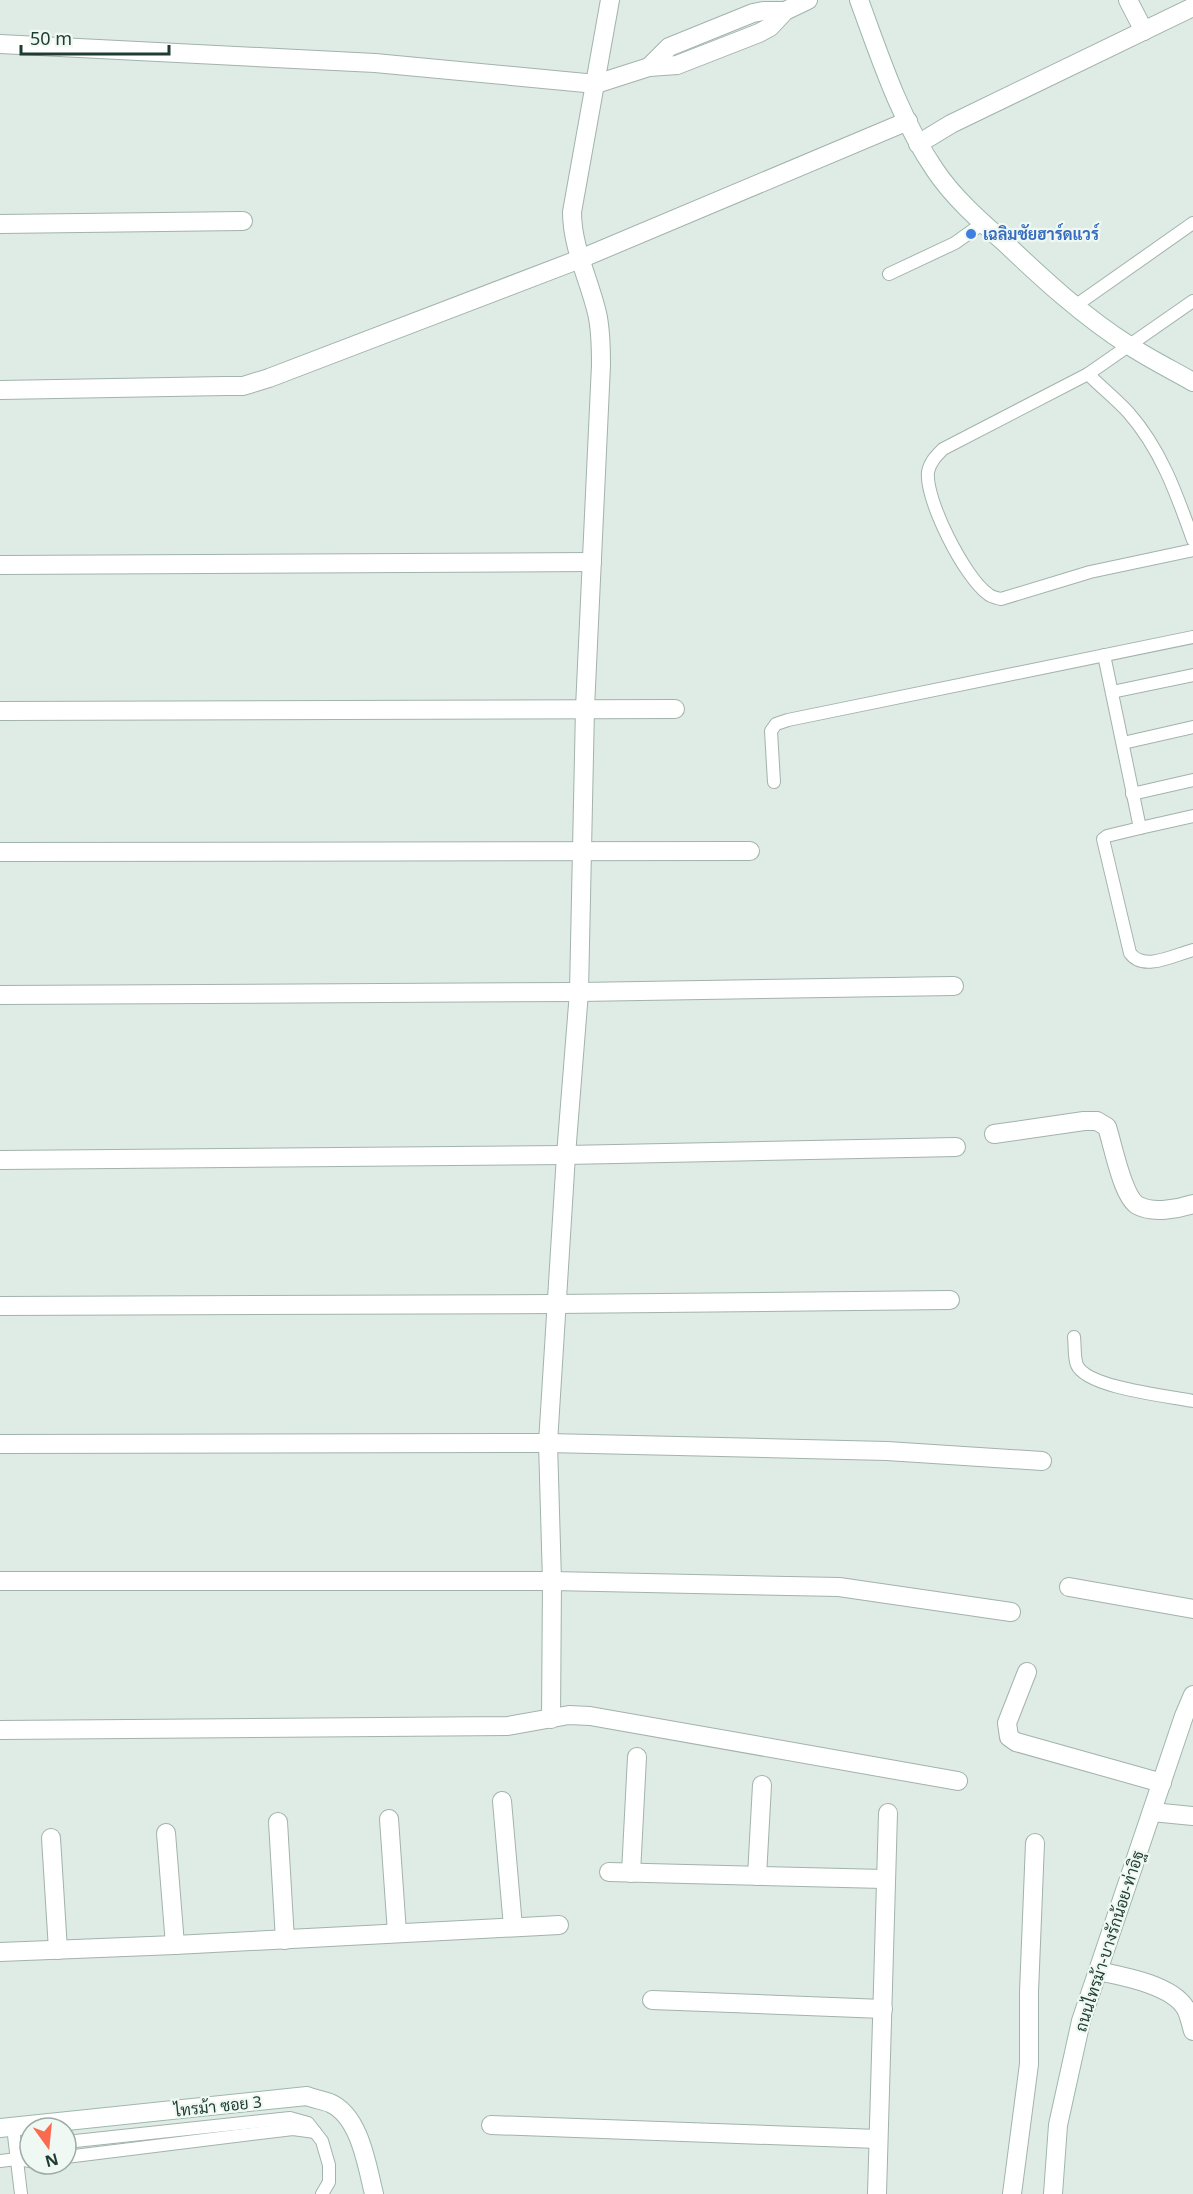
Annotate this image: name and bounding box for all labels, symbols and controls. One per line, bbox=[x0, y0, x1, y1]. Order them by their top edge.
scale bar bbox=[21, 18, 170, 56]
text: 50 m bbox=[30, 26, 72, 50]
place label: เฉลิมชัยฮาร์ดแวร์ bbox=[983, 223, 1100, 245]
marker: เฉลิมชัยฮาร์ดแวร์ bbox=[964, 227, 978, 241]
street label: ถนนไทรม้า-บางรักน้อย-ท่าอิฐ bbox=[1069, 1848, 1149, 2034]
street label: ไทรม้า ซอย 3 bbox=[171, 2090, 263, 2122]
north arrow bbox=[18, 2116, 78, 2176]
text: N bbox=[43, 2148, 61, 2173]

